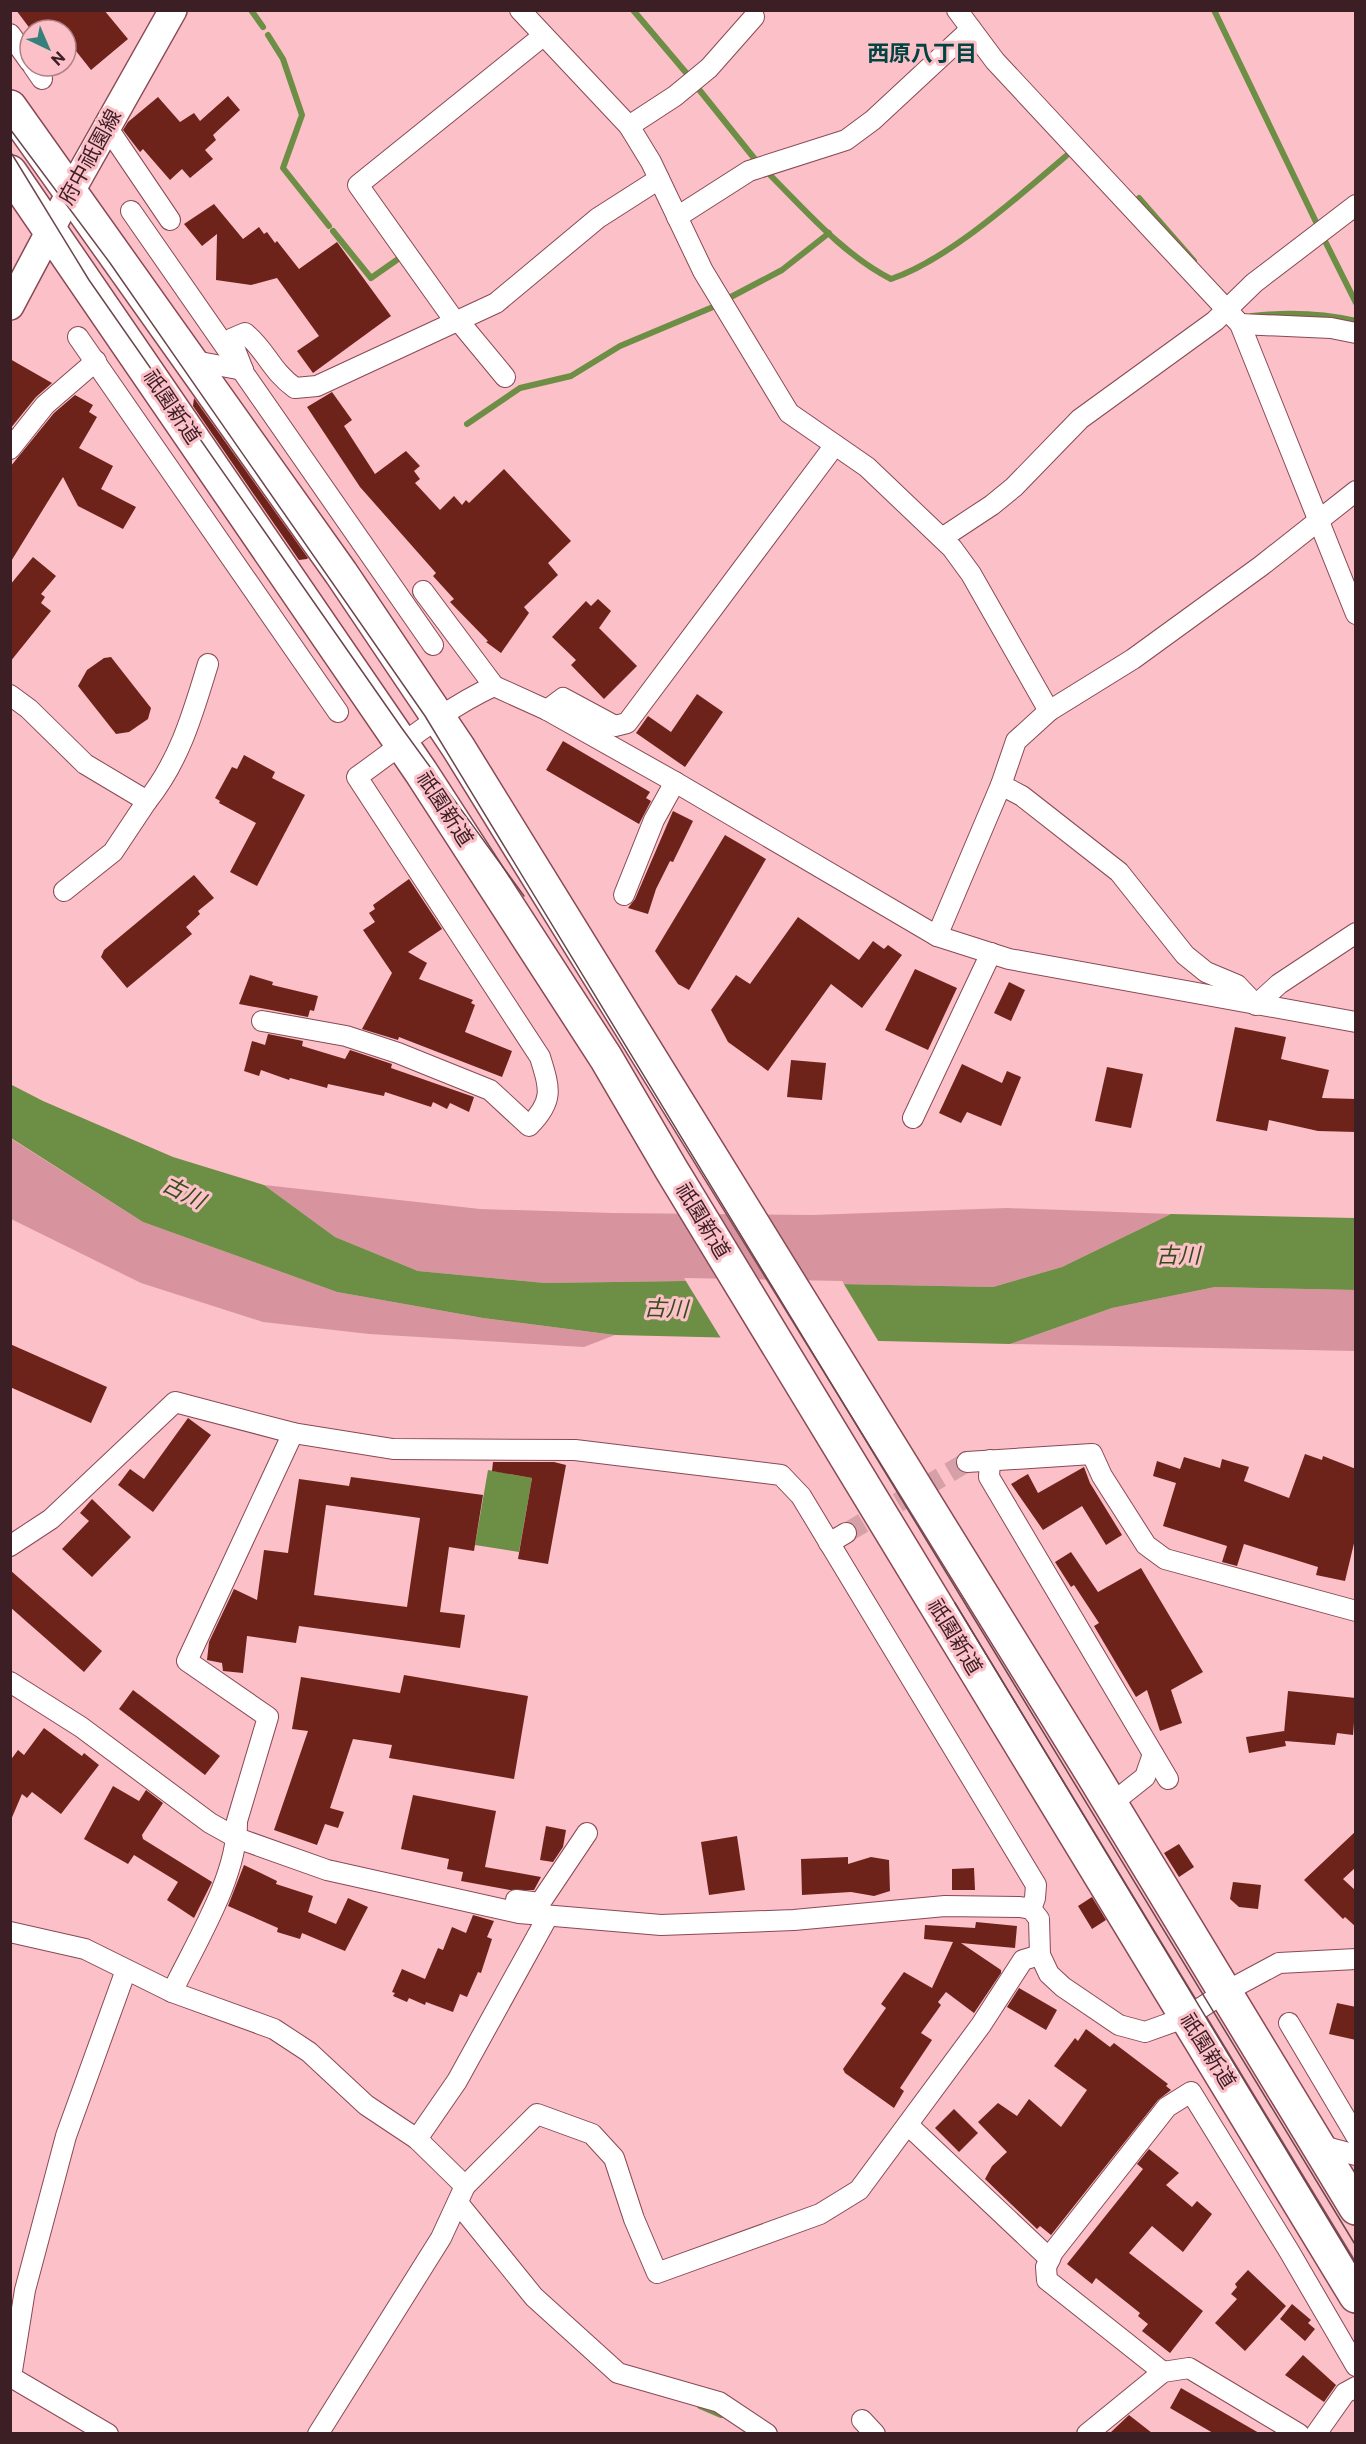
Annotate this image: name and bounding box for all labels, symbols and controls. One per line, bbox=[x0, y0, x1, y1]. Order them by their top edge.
north arrow bbox=[18, 18, 78, 78]
district label: 西原八丁目 bbox=[867, 39, 977, 66]
text: N bbox=[48, 48, 70, 70]
street label: 府中祇園線 bbox=[52, 104, 125, 208]
street label: 祇園新道 bbox=[139, 364, 207, 448]
street label: 祇園新道 bbox=[413, 766, 480, 850]
water label: 古川 bbox=[158, 1170, 212, 1214]
street label: 祇園新道 bbox=[672, 1178, 737, 1263]
water label: 古川 bbox=[1156, 1241, 1202, 1268]
water label: 古川 bbox=[644, 1293, 690, 1322]
street label: 祇園新道 bbox=[924, 1594, 989, 1679]
street label: 祇園新道 bbox=[1176, 2008, 1242, 2092]

